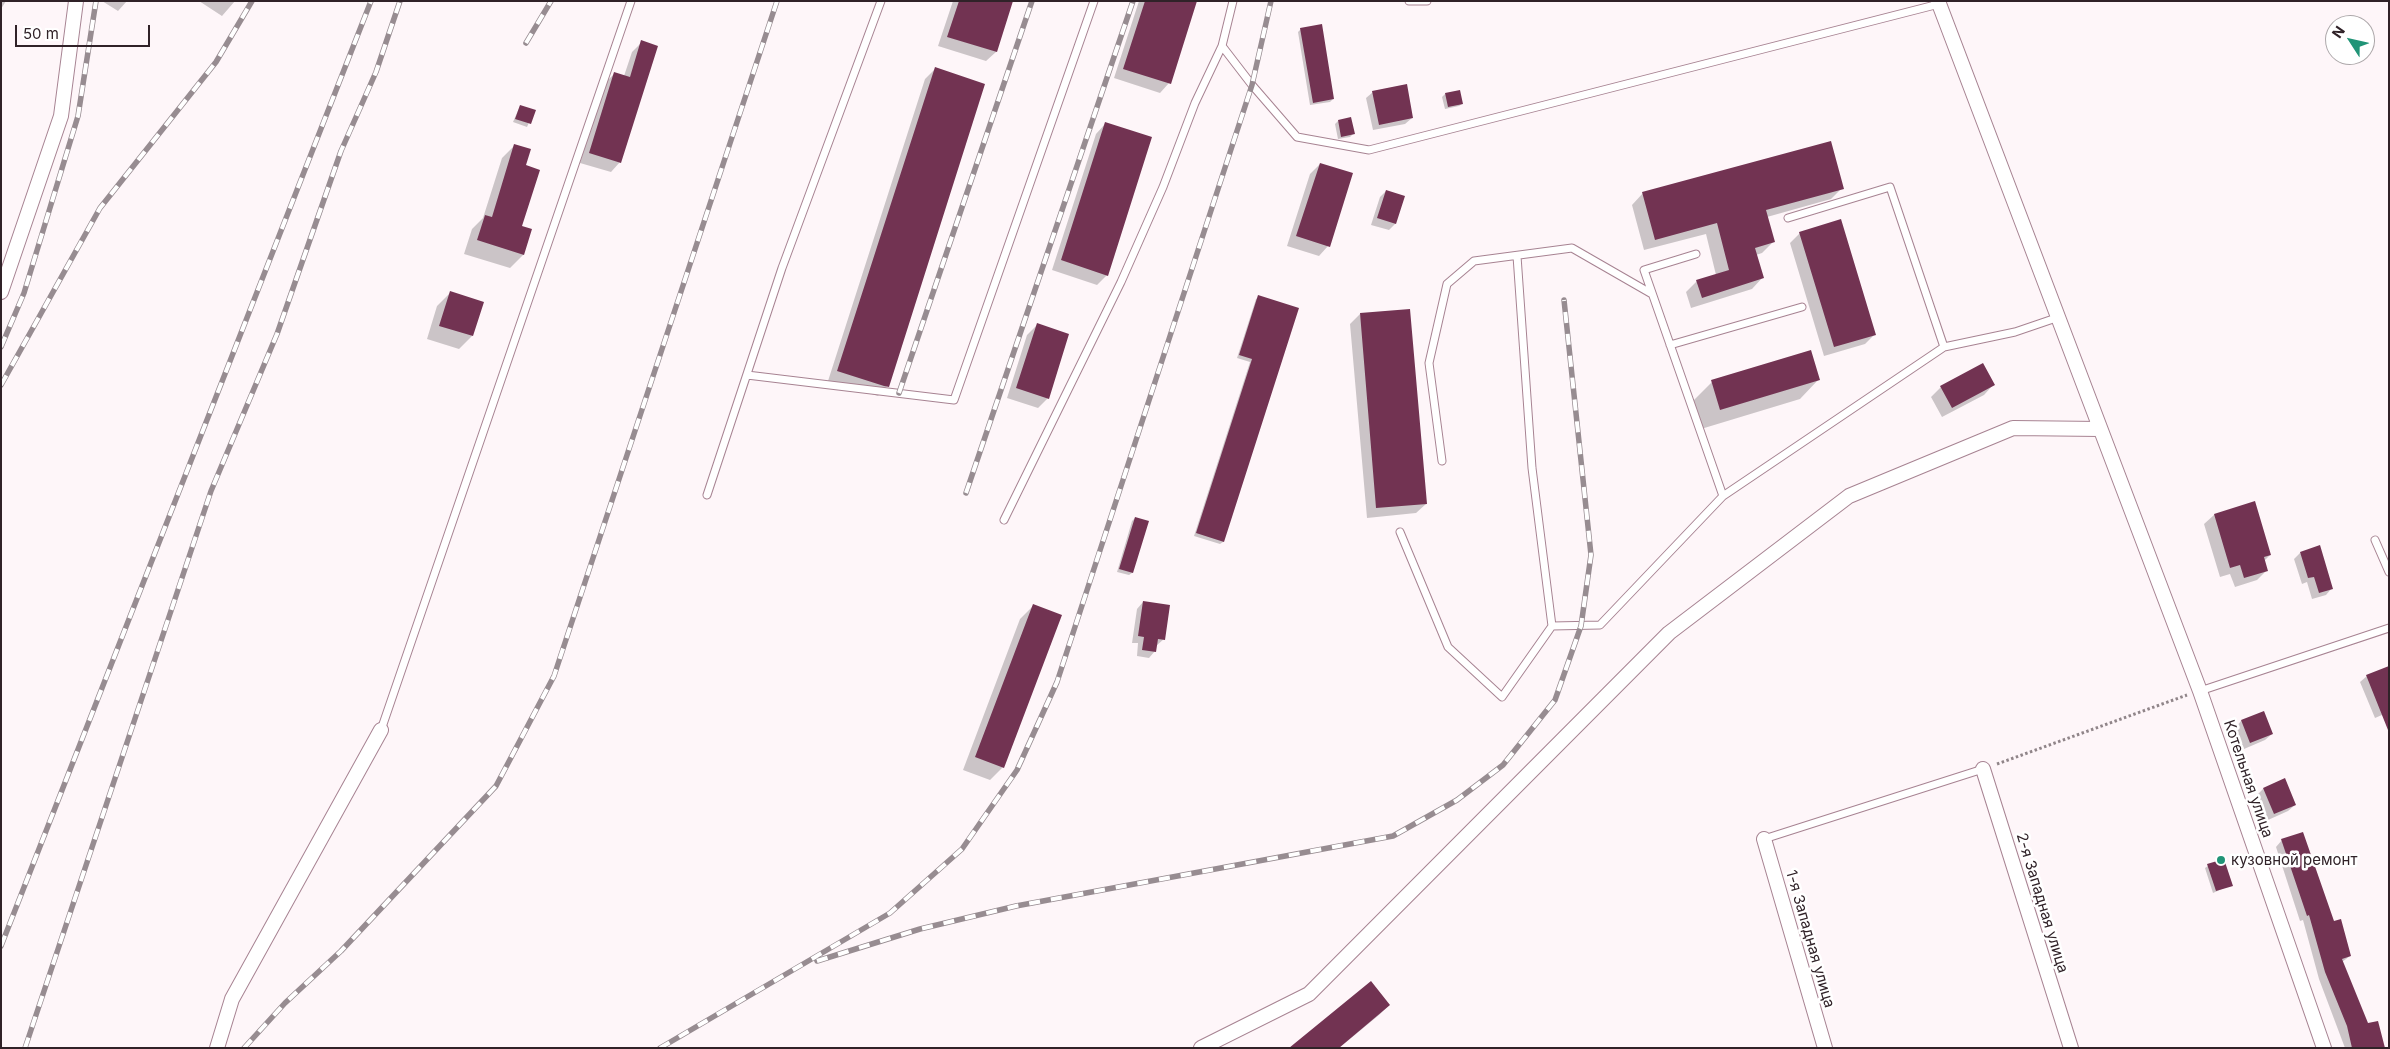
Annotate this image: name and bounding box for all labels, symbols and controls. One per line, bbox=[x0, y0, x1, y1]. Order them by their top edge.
scale bar bbox=[18, 15, 152, 47]
north arrow bbox=[2325, 15, 2375, 65]
text: N bbox=[2328, 22, 2348, 41]
text: 50 m bbox=[23, 24, 59, 43]
street label: Котельная улица bbox=[2219, 718, 2277, 840]
street label: 2-я Западная улица bbox=[2012, 831, 2072, 975]
place label: кузовной ремонт bbox=[2231, 851, 2357, 869]
marker: кузовной ремонт bbox=[2215, 854, 2227, 866]
street label: 1-я Западная улица bbox=[1782, 868, 1838, 1010]

